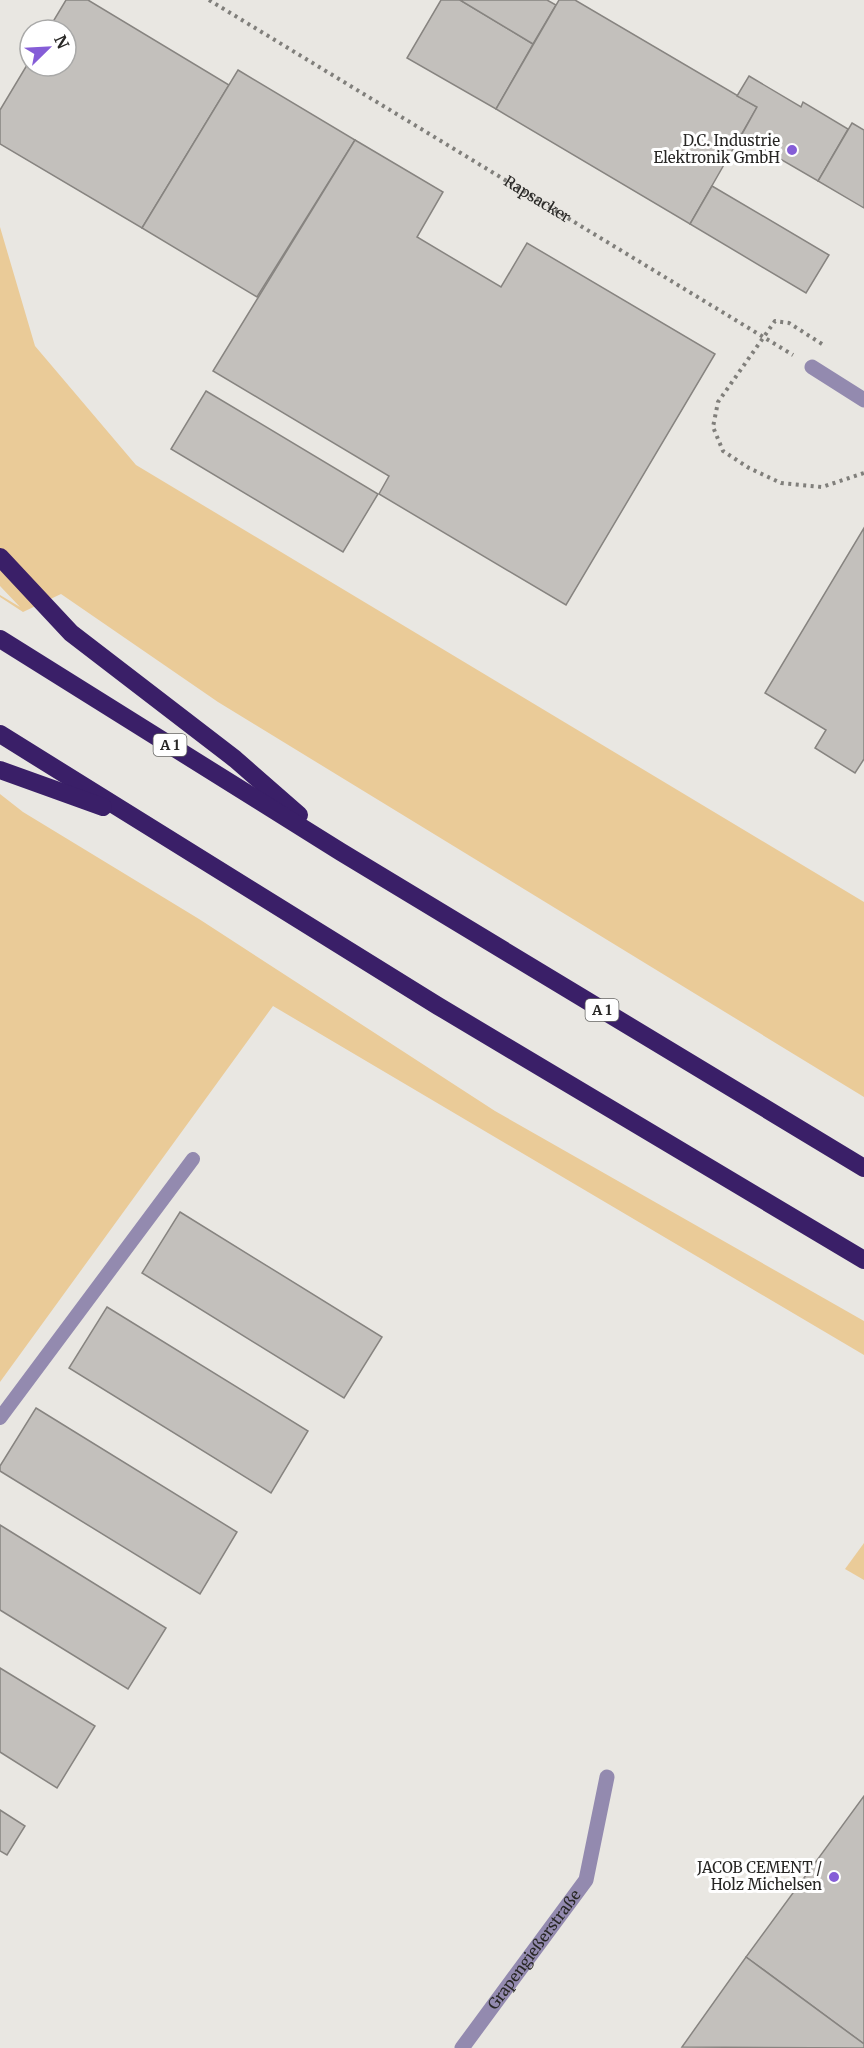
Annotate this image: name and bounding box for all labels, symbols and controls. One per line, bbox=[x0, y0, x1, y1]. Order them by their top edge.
north arrow bbox=[18, 18, 78, 78]
text: N bbox=[50, 32, 74, 52]
place label: D.C. Industrie Elektronik GmbH bbox=[653, 131, 780, 167]
marker: D.C. Industrie Elektronik GmbH bbox=[785, 143, 799, 157]
street label: Rapsacker bbox=[501, 172, 574, 227]
road number: A 1 bbox=[154, 734, 186, 756]
road number: A 1 bbox=[586, 999, 618, 1021]
place label: JACOB CEMENT / Holz Michelsen bbox=[696, 1858, 822, 1894]
marker: JACOB CEMENT / Holz Michelsen bbox=[827, 1870, 841, 1884]
street label: Grapengießerstraße bbox=[484, 1886, 585, 2013]

